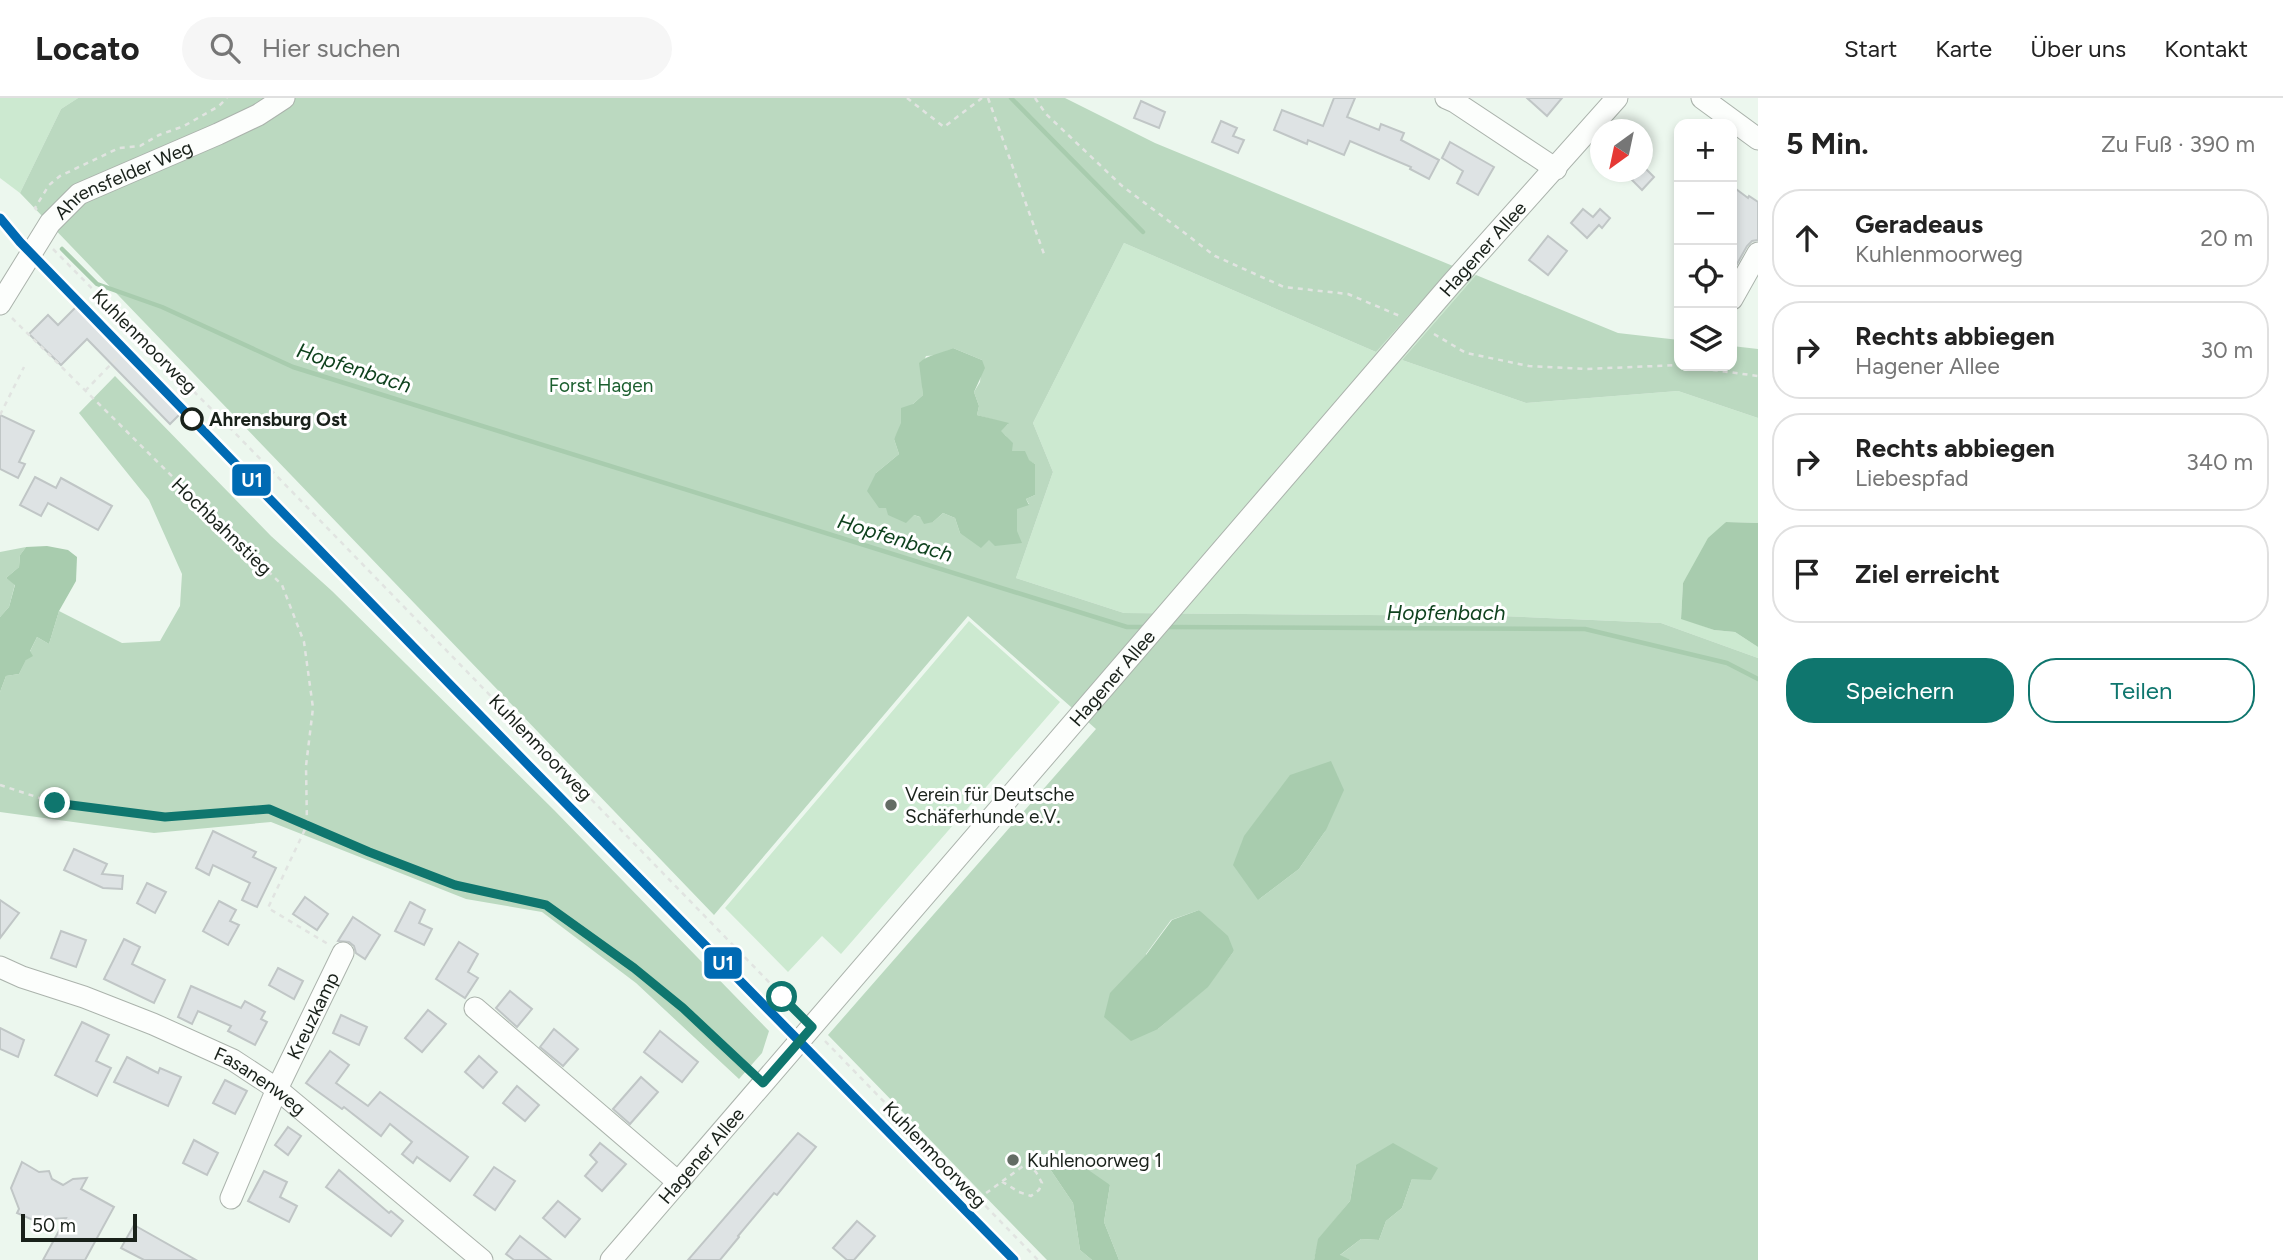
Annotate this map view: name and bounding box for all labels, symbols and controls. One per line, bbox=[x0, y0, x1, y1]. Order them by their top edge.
search box bbox=[182, 17, 672, 80]
text: Locato bbox=[35, 29, 140, 68]
icon: search bbox=[206, 29, 244, 67]
text: Hier suchen bbox=[262, 32, 401, 64]
text: Start bbox=[1844, 34, 1897, 63]
text: Karte bbox=[1935, 34, 1992, 63]
text: Über uns bbox=[2030, 34, 2126, 63]
text: Kontakt bbox=[2164, 34, 2248, 63]
north arrow bbox=[1590, 119, 1653, 182]
map controls bbox=[1674, 119, 1737, 371]
button: + bbox=[1674, 119, 1737, 182]
text: 5 Min. bbox=[1786, 125, 1869, 162]
text: Zu Fuß · 390 m bbox=[2101, 130, 2255, 158]
street label: Ahrensfelder Weg bbox=[50, 135, 196, 224]
button: − bbox=[1674, 182, 1737, 245]
street label: Hagener Allee bbox=[1434, 197, 1531, 301]
text: Geradeaus bbox=[1855, 208, 1983, 240]
icon: ahead bbox=[1788, 219, 1826, 257]
text: 20 m bbox=[2200, 224, 2253, 252]
text: Kuhlenmoorweg bbox=[1855, 240, 2023, 268]
button: locate bbox=[1674, 245, 1737, 308]
street label: Kuhlenmoorweg bbox=[87, 284, 202, 399]
button: layers bbox=[1674, 308, 1737, 371]
text: Rechts abbiegen bbox=[1855, 320, 2055, 352]
icon: right bbox=[1788, 331, 1826, 369]
text: 30 m bbox=[2200, 336, 2253, 364]
water label: Hopfenbach bbox=[294, 337, 415, 398]
text: Hagener Allee bbox=[1855, 352, 2000, 380]
park label: Forst Hagen bbox=[549, 374, 653, 397]
marker: Ahrensburg Ost bbox=[181, 408, 203, 430]
place label: Ahrensburg Ost bbox=[209, 408, 348, 431]
text: Rechts abbiegen bbox=[1855, 432, 2055, 464]
icon: right bbox=[1788, 443, 1826, 481]
text: 340 m bbox=[2186, 448, 2253, 476]
line badge: U1 bbox=[231, 463, 272, 497]
text: Liebespfad bbox=[1855, 464, 1969, 492]
text: U1 bbox=[241, 469, 263, 492]
street label: Hochbahnstieg bbox=[167, 473, 276, 580]
water label: Hopfenbach bbox=[835, 508, 956, 567]
icon: arrive bbox=[1788, 555, 1826, 593]
text: Ziel erreicht bbox=[1855, 558, 2000, 590]
water label: Hopfenbach bbox=[1386, 600, 1506, 625]
street label: Hagener Allee bbox=[1065, 625, 1160, 731]
button: Speichern bbox=[1786, 658, 2014, 723]
button: Teilen bbox=[2028, 658, 2255, 723]
street label: Kuhlenmoorweg bbox=[484, 689, 597, 805]
place label: Verein für Deutsche Schäferhunde e.V. bbox=[905, 783, 1074, 828]
route end bbox=[39, 787, 70, 818]
marker: Verein für Deutsche Schäferhunde e.V. bbox=[883, 797, 899, 813]
line badge: U1 bbox=[703, 946, 743, 980]
text: U1 bbox=[712, 952, 734, 975]
street label: Kreuzkamp bbox=[282, 968, 344, 1063]
route start bbox=[766, 981, 797, 1012]
street label: Fasanenweg bbox=[211, 1042, 310, 1120]
street label: Kuhlenmoorweg bbox=[878, 1096, 991, 1212]
street label: Hagener Allee bbox=[654, 1103, 749, 1209]
place label: Kuhlenoorweg 1 bbox=[1027, 1149, 1162, 1172]
marker: Kuhlenoorweg 1 bbox=[1005, 1152, 1021, 1168]
scale bar bbox=[21, 1211, 136, 1243]
text: 50 m bbox=[32, 1214, 76, 1237]

